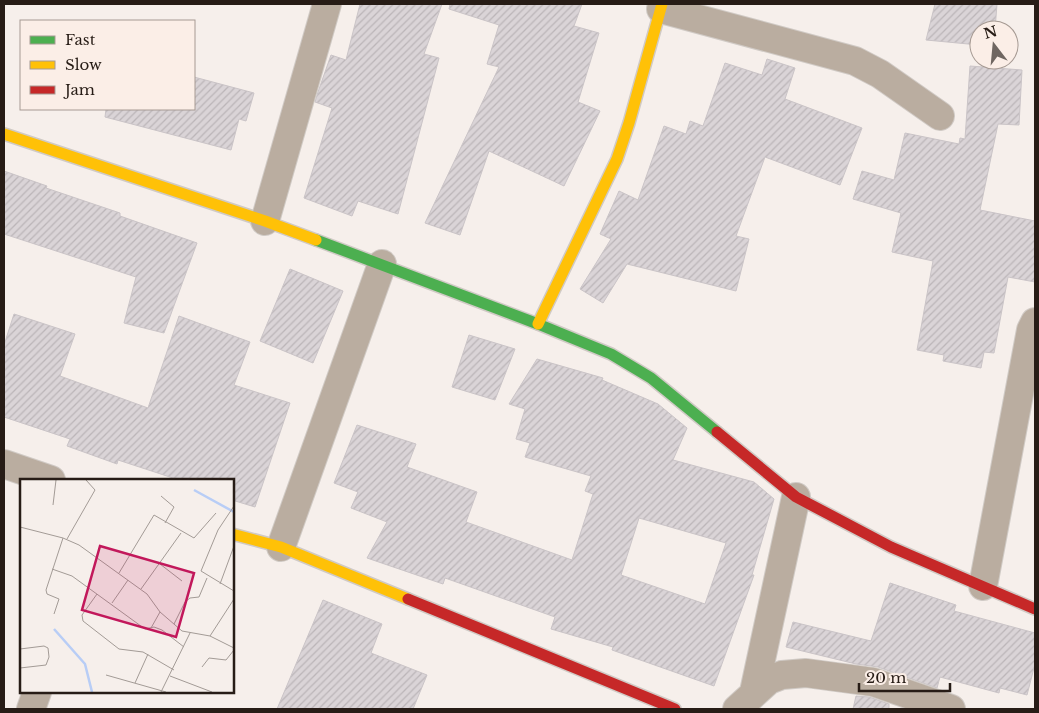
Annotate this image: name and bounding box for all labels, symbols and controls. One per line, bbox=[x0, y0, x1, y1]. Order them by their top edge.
legend bbox=[20, 20, 195, 110]
north arrow bbox=[969, 20, 1019, 70]
text: N bbox=[982, 22, 999, 43]
text: Fast bbox=[65, 30, 96, 49]
text: Slow bbox=[65, 55, 102, 74]
text: Jam bbox=[63, 80, 95, 99]
inset map bbox=[20, 479, 234, 693]
scale bar bbox=[859, 660, 950, 692]
text: 20 m bbox=[866, 668, 906, 687]

